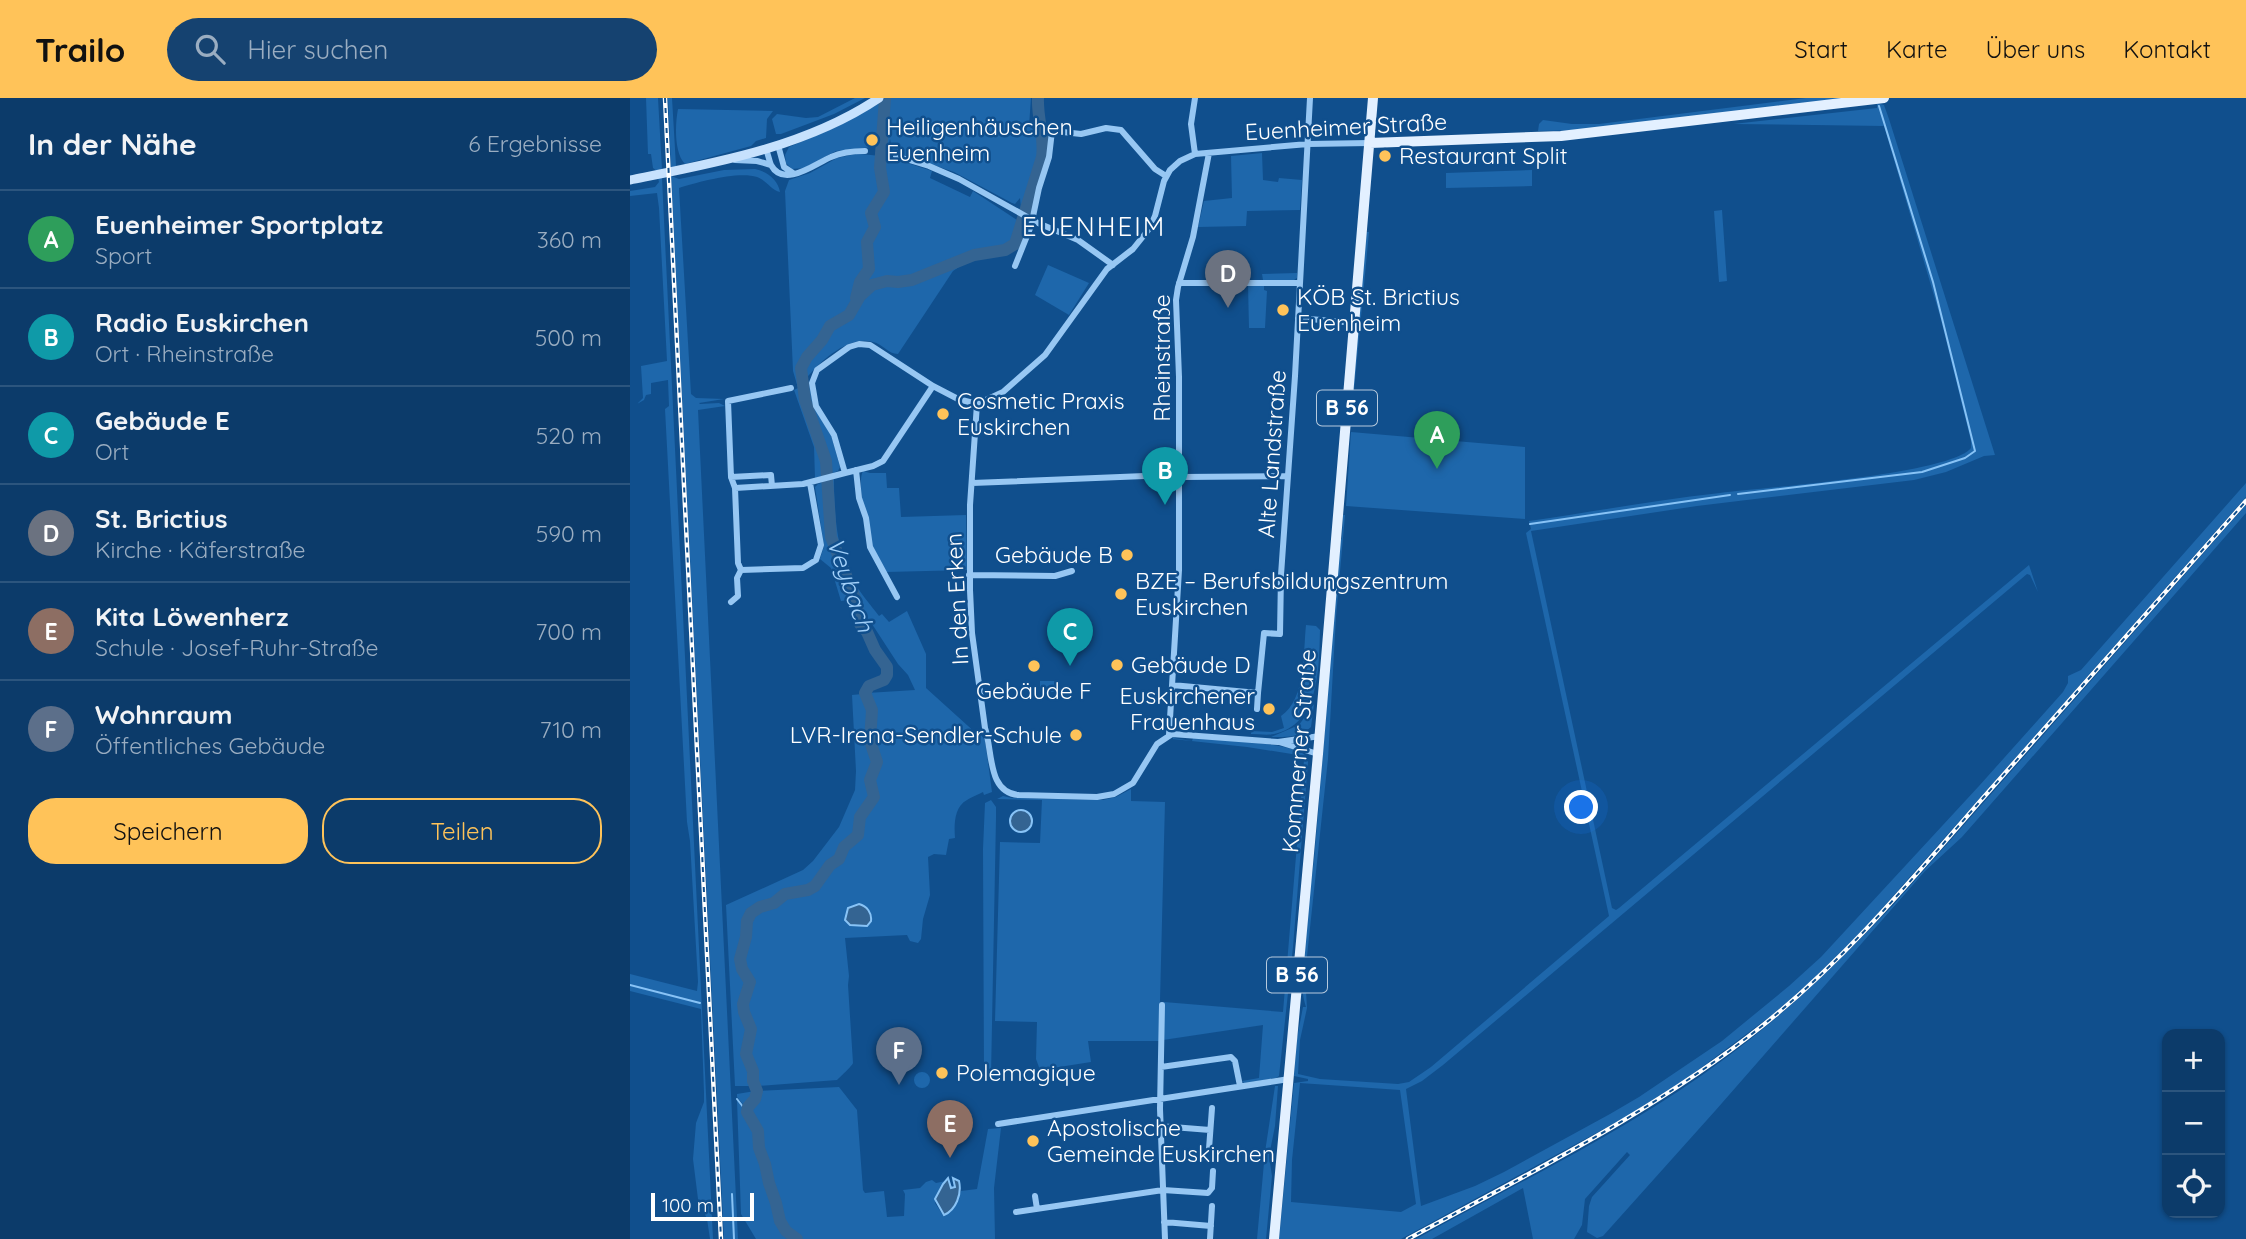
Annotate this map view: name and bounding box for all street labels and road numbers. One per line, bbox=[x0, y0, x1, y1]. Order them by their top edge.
street label: Euenheimer Straße bbox=[1244, 107, 1448, 146]
street label: Rheinstraße bbox=[1147, 294, 1176, 422]
street label: Alte Landstraße bbox=[1251, 369, 1292, 539]
road number: B 56 bbox=[1317, 390, 1377, 426]
street label: In den Erken bbox=[939, 532, 974, 666]
street label: Kommerner Straße bbox=[1275, 648, 1322, 854]
road number: B 56 bbox=[1267, 958, 1327, 992]

